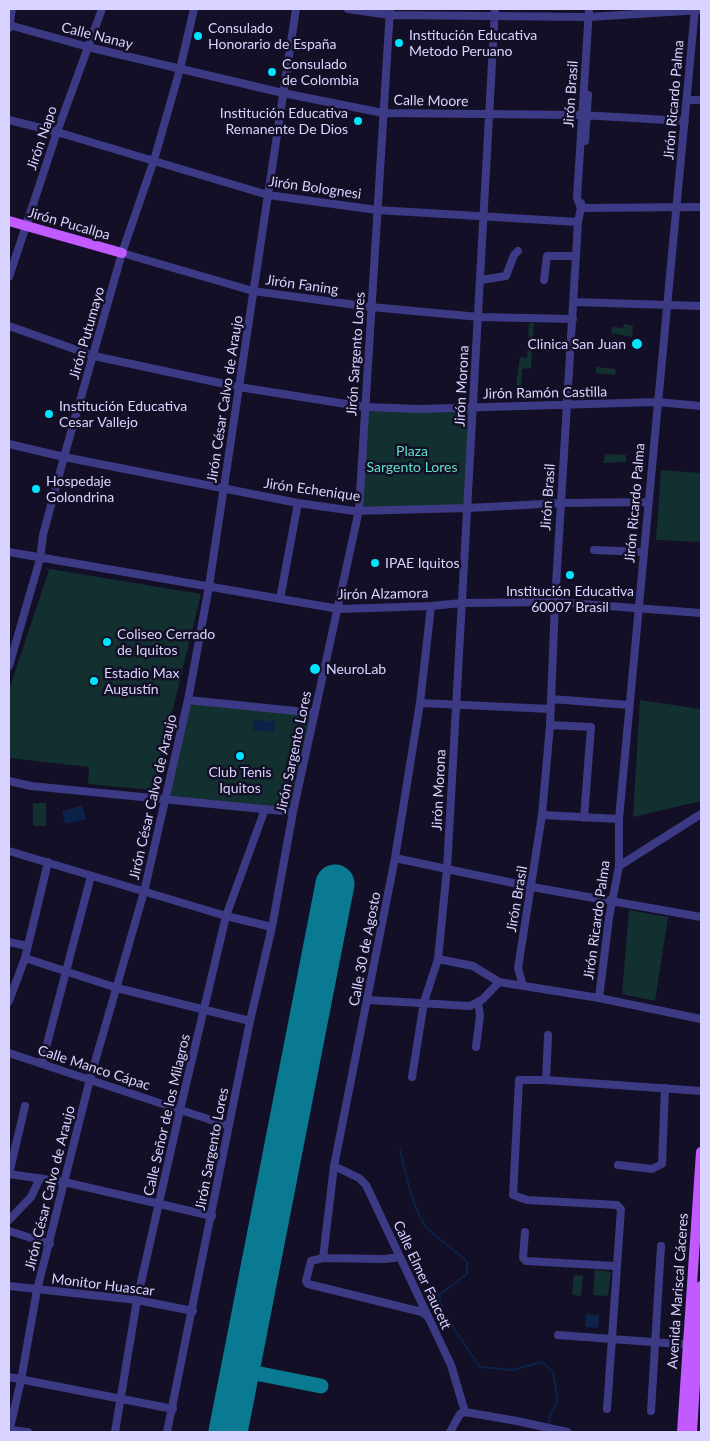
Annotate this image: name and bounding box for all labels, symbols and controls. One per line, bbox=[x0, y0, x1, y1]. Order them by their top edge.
street label: Calle Nanay bbox=[59, 19, 135, 53]
place label: Consulado Honorario de España bbox=[208, 20, 337, 52]
place label: Institución Educativa Metodo Peruano bbox=[409, 27, 537, 59]
marker: Consulado Honorario de España bbox=[192, 30, 204, 42]
marker: Institución Educativa Metodo Peruano bbox=[393, 37, 405, 49]
street label: Jirón Ricardo Palma bbox=[660, 39, 688, 161]
place label: Consulado de Colombia bbox=[282, 56, 359, 88]
street label: Jirón Brasil bbox=[560, 60, 582, 128]
marker: Consulado de Colombia bbox=[266, 66, 278, 78]
street label: Calle Moore bbox=[393, 92, 469, 110]
street label: Jirón Napo bbox=[23, 104, 61, 172]
place label: Institución Educativa Remanente De Dios bbox=[220, 105, 348, 138]
marker: Institución Educativa Remanente De Dios bbox=[352, 115, 364, 127]
street label: Jirón Bolognesi bbox=[268, 173, 362, 203]
street label: Jirón Pucallpa bbox=[26, 204, 112, 244]
street label: Jirón Faning bbox=[264, 272, 340, 298]
street label: Jirón Putumayo bbox=[66, 285, 108, 381]
street label: Jirón Sargento Lores bbox=[343, 291, 369, 417]
street label: Jirón César Calvo de Araujo bbox=[203, 314, 247, 484]
place label: Clinica San Juan bbox=[527, 336, 626, 352]
marker: Clinica San Juan bbox=[630, 337, 644, 351]
street label: Jirón Morona bbox=[451, 345, 473, 427]
street label: Jirón Ramón Castilla bbox=[483, 384, 607, 402]
place label: Institución Educativa Cesar Vallejo bbox=[59, 398, 187, 431]
marker: Institución Educativa Cesar Vallejo bbox=[43, 408, 55, 420]
street label: Jirón Ricardo Palma bbox=[621, 442, 649, 564]
park label: Plaza Sargento Lores bbox=[366, 443, 458, 476]
street label: Jirón Brasil bbox=[537, 463, 559, 531]
place label: Hospedaje Golondrina bbox=[46, 473, 114, 506]
street label: Jirón Echenique bbox=[263, 475, 361, 505]
marker: Hospedaje Golondrina bbox=[30, 483, 42, 495]
place label: IPAE Iquitos bbox=[385, 555, 459, 571]
marker: IPAE Iquitos bbox=[369, 557, 381, 569]
marker: Institución Educativa 60007 Brasil bbox=[564, 569, 576, 581]
place label: Institución Educativa 60007 Brasil bbox=[506, 583, 634, 616]
street label: Jirón Alzamora bbox=[337, 585, 429, 603]
place label: Coliseo Cerrado de Iquitos bbox=[117, 626, 215, 658]
marker: Coliseo Cerrado de Iquitos bbox=[101, 636, 113, 648]
place label: NeuroLab bbox=[326, 661, 386, 677]
marker: NeuroLab bbox=[308, 662, 322, 676]
place label: Estadio Max Augustín bbox=[104, 665, 179, 698]
marker: Estadio Max Augustín bbox=[88, 675, 100, 687]
street label: Jirón Sargento Lores bbox=[273, 689, 315, 815]
street label: Jirón César Calvo de Araujo bbox=[126, 713, 180, 881]
street label: Jirón Morona bbox=[428, 749, 450, 831]
marker: Club Tenis Iquitos bbox=[234, 750, 246, 762]
place label: Club Tenis Iquitos bbox=[208, 764, 272, 796]
street label: Jirón Ricardo Palma bbox=[580, 859, 614, 981]
street label: Jirón Brasil bbox=[503, 865, 531, 933]
street label: Calle 30 de Agosto bbox=[346, 890, 384, 1008]
street label: Calle Señor de los Milagros bbox=[140, 1032, 194, 1198]
street label: Calle Manco Cápac bbox=[36, 1042, 152, 1094]
street label: Jirón Sargento Lores bbox=[192, 1086, 232, 1212]
street label: Jirón César Calvo de Araujo bbox=[21, 1104, 79, 1272]
street label: Avenida Mariscal Cáceres bbox=[664, 1212, 692, 1370]
street label: Calle Elmer Faucett bbox=[389, 1218, 455, 1332]
street label: Monitor Huascar bbox=[51, 1270, 155, 1300]

